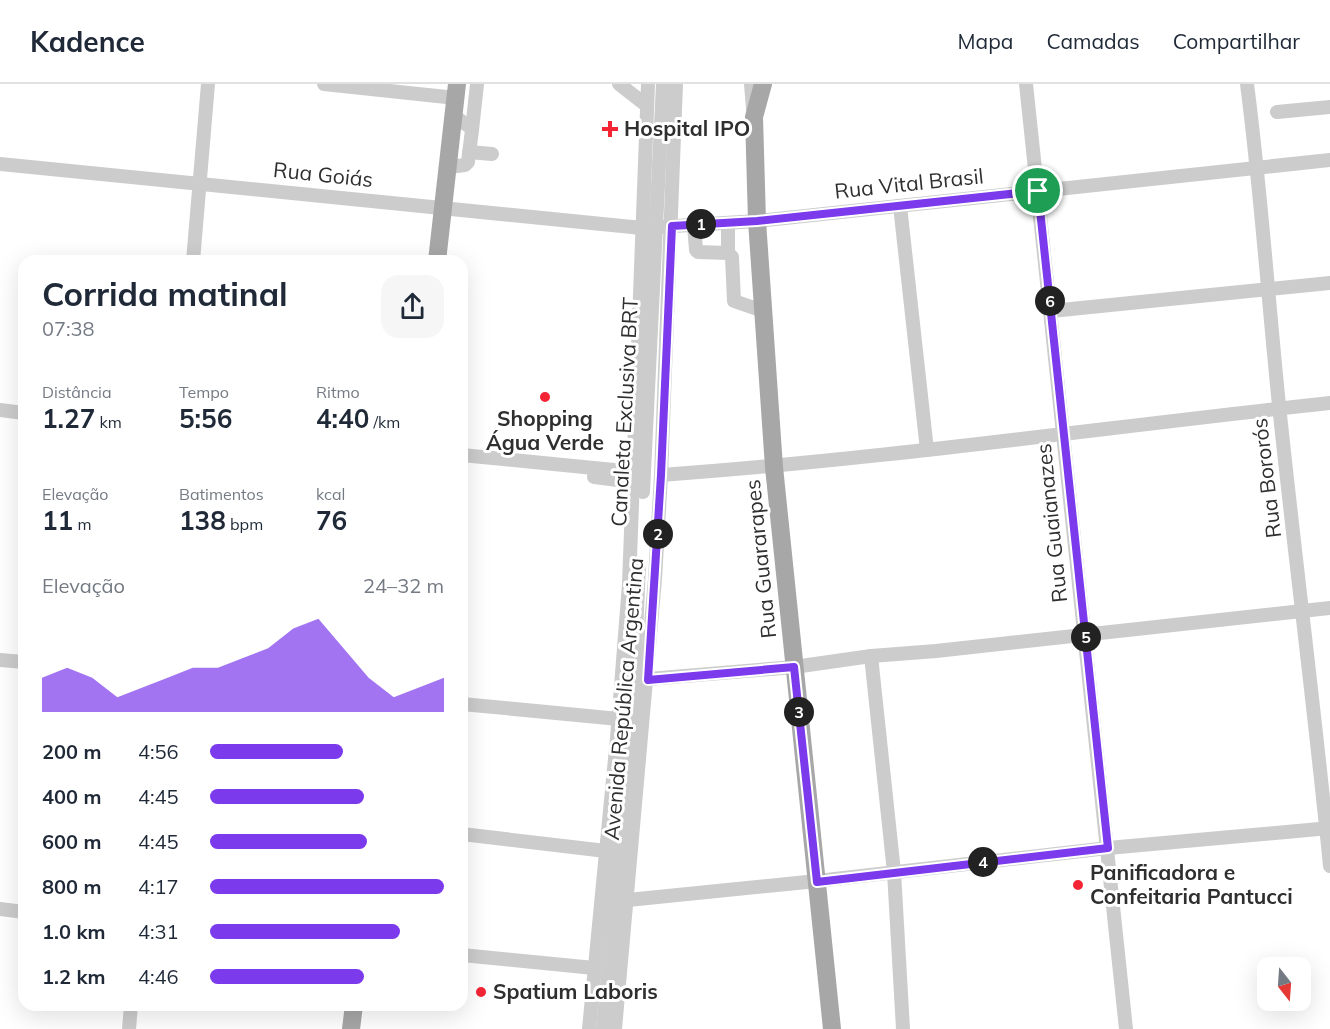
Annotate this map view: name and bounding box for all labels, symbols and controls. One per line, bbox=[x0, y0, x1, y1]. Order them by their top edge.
text: Kadence bbox=[30, 24, 145, 59]
text: Mapa bbox=[958, 28, 1013, 54]
text: Camadas bbox=[1046, 28, 1140, 54]
text: Compartilhar bbox=[1173, 28, 1300, 54]
place label: Hospital IPO bbox=[624, 115, 750, 141]
marker: Hospital IPO bbox=[601, 120, 619, 138]
street label: Rua Goiás bbox=[272, 156, 374, 192]
street label: Rua Vital Brasil bbox=[833, 162, 985, 204]
pin bbox=[1012, 165, 1063, 216]
icon: arrive bbox=[1021, 174, 1054, 207]
pin: 1 bbox=[686, 209, 716, 239]
text: 1 bbox=[696, 214, 706, 234]
text: Corrida matinal bbox=[42, 273, 288, 314]
button: share bbox=[381, 275, 444, 338]
pin: 6 bbox=[1035, 286, 1065, 316]
text: 6 bbox=[1045, 291, 1055, 311]
street label: Canaleta Exclusiva BRT bbox=[605, 296, 643, 527]
text: 07:38 bbox=[42, 316, 95, 341]
text: Distância bbox=[42, 382, 112, 402]
text: Tempo bbox=[179, 382, 229, 402]
text: Ritmo bbox=[316, 382, 360, 402]
marker: Shopping Água Verde bbox=[538, 390, 552, 404]
text: 1.27 bbox=[42, 402, 95, 435]
text: 5:56 bbox=[179, 402, 232, 435]
text: 4:40 bbox=[316, 402, 369, 435]
place label: Shopping Água Verde bbox=[486, 405, 604, 455]
text: km bbox=[95, 412, 122, 432]
text: /km bbox=[369, 412, 400, 432]
street label: Rua Bororós bbox=[1246, 417, 1286, 539]
street label: Rua Guaianazes bbox=[1030, 442, 1072, 604]
street label: Rua Guararapes bbox=[739, 478, 781, 640]
text: Elevação bbox=[42, 484, 108, 504]
text: Batimentos bbox=[179, 484, 264, 504]
text: kcal bbox=[316, 484, 345, 504]
text: 11 bbox=[42, 504, 73, 537]
text: 138 bbox=[179, 504, 226, 537]
text: 76 bbox=[316, 504, 347, 537]
text: m bbox=[73, 514, 91, 534]
text: bpm bbox=[226, 514, 263, 534]
pin: 2 bbox=[643, 519, 673, 549]
text: 2 bbox=[653, 524, 663, 544]
street label: Avenida República Argentina bbox=[598, 557, 648, 841]
text: Elevação bbox=[42, 573, 125, 598]
text: 24–32 m bbox=[363, 573, 444, 598]
pin: 5 bbox=[1071, 622, 1101, 652]
text: 5 bbox=[1081, 627, 1091, 647]
pin: 3 bbox=[784, 697, 814, 727]
text: 3 bbox=[794, 702, 804, 722]
text: 200 m bbox=[42, 739, 101, 764]
text: 4:56 bbox=[138, 739, 179, 764]
text: 400 m bbox=[42, 784, 101, 809]
text: 4:45 bbox=[138, 784, 179, 809]
text: 600 m bbox=[42, 829, 101, 854]
text: 4:45 bbox=[138, 829, 179, 854]
pin: 4 bbox=[968, 847, 998, 877]
text: 4 bbox=[978, 852, 988, 872]
place label: Panificadora e Confeitaria Pantucci bbox=[1090, 859, 1293, 909]
text: 800 m bbox=[42, 874, 101, 899]
text: 4:17 bbox=[138, 874, 179, 899]
marker: Panificadora e Confeitaria Pantucci bbox=[1071, 878, 1085, 892]
text: 1.0 km bbox=[42, 919, 105, 944]
text: 4:31 bbox=[138, 919, 179, 944]
north arrow bbox=[1257, 957, 1311, 1011]
map controls bbox=[1257, 957, 1311, 1011]
text: 1.2 km bbox=[42, 964, 105, 989]
text: 4:46 bbox=[138, 964, 179, 989]
place label: Spatium Laboris bbox=[493, 978, 658, 1004]
marker: Spatium Laboris bbox=[474, 985, 488, 999]

